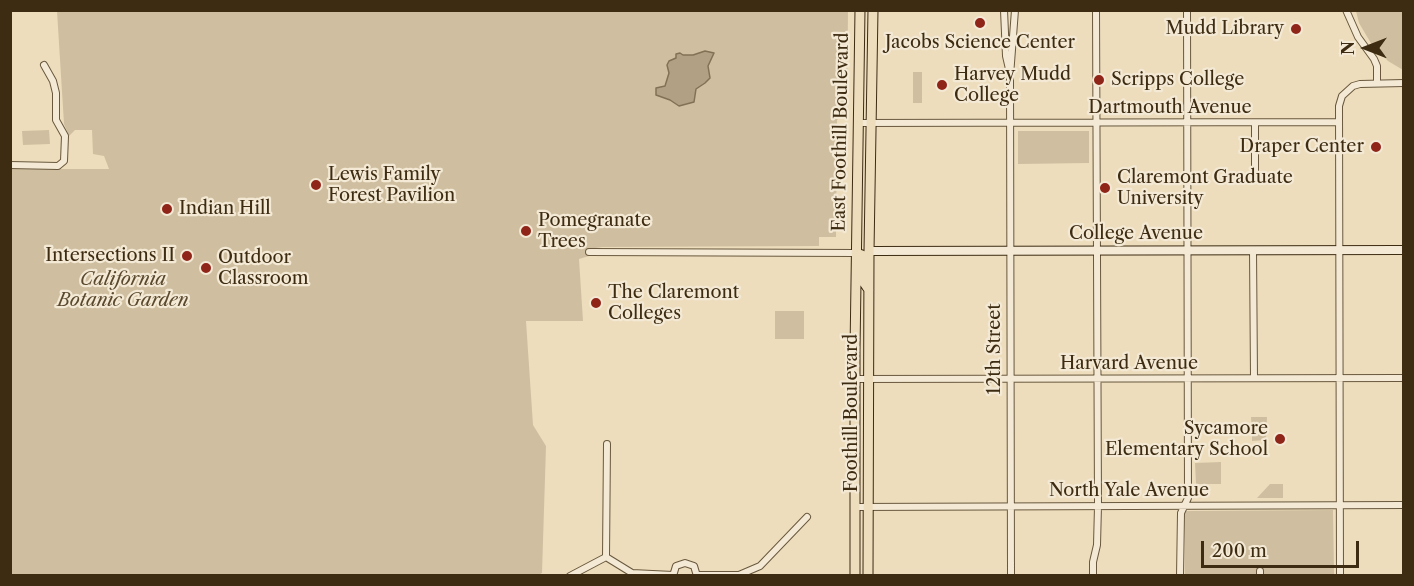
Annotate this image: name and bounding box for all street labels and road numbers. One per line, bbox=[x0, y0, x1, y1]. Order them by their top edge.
street label: East Foothill Boulevard bbox=[828, 32, 854, 232]
street label: Dartmouth Avenue bbox=[1088, 97, 1252, 119]
street label: College Avenue bbox=[1069, 223, 1203, 245]
street label: 12th Street bbox=[984, 303, 1006, 395]
street label: Foothill Boulevard bbox=[841, 334, 863, 492]
street label: Harvard Avenue bbox=[1060, 353, 1198, 375]
street label: North Yale Avenue bbox=[1049, 480, 1209, 502]

